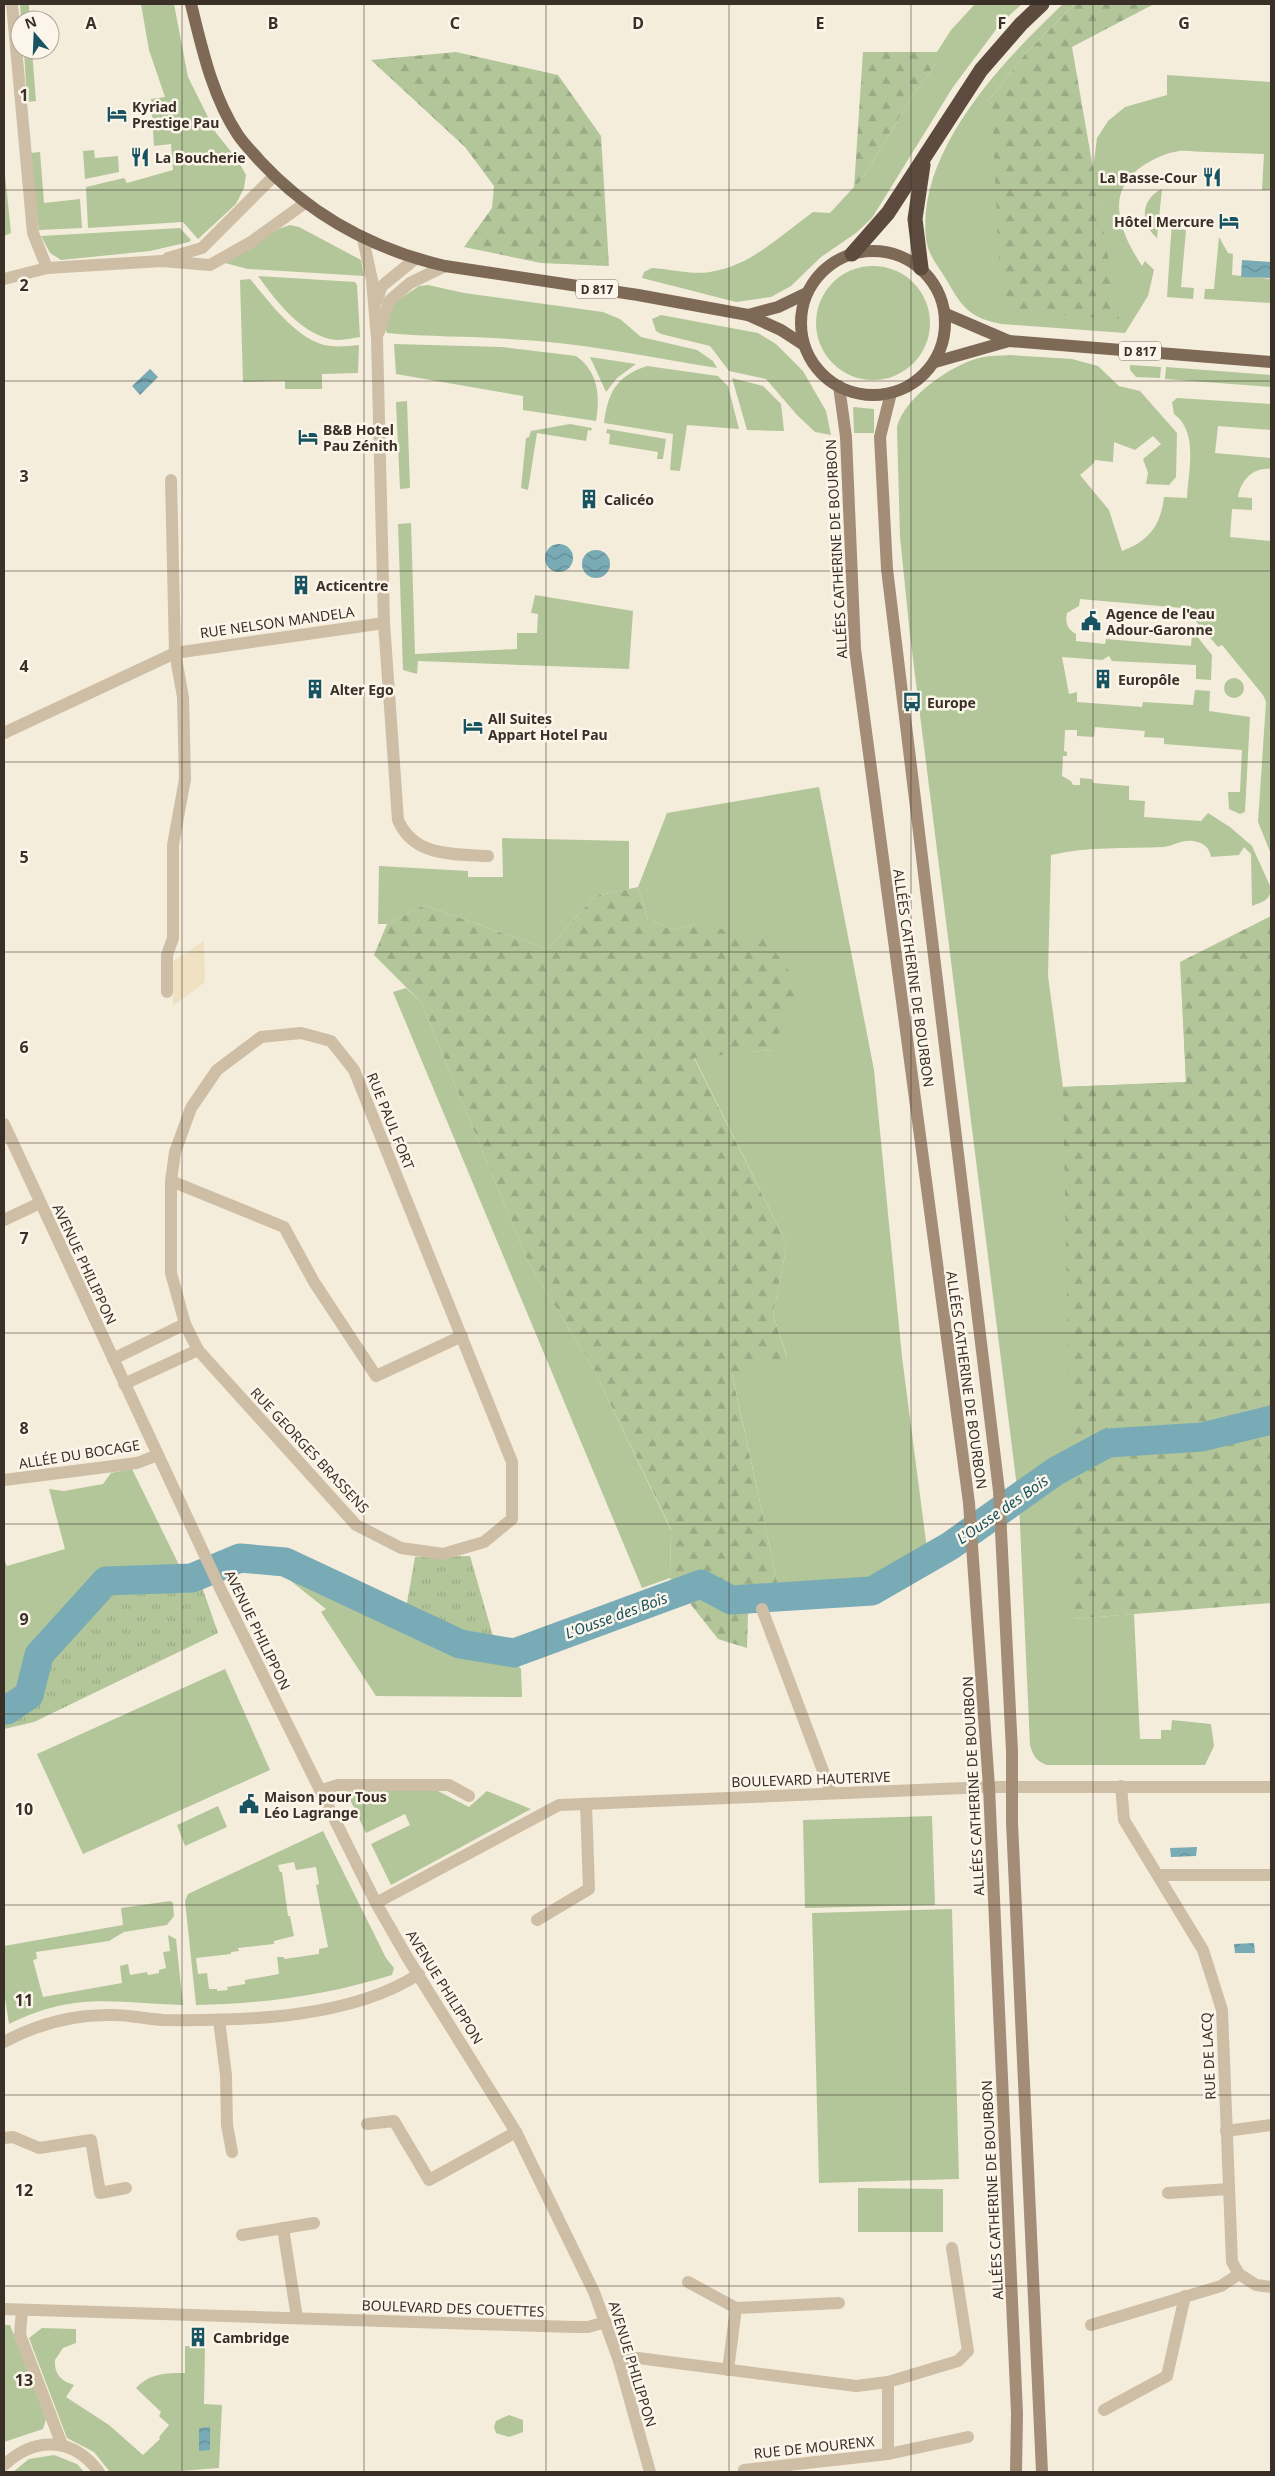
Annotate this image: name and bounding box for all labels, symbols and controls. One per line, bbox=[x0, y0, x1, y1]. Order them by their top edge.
north arrow bbox=[10, 10, 60, 60]
text: N bbox=[22, 11, 39, 33]
text: A bbox=[85, 12, 97, 34]
text: B bbox=[268, 12, 278, 34]
text: C bbox=[450, 12, 460, 34]
text: D bbox=[632, 12, 644, 34]
text: E bbox=[816, 12, 825, 34]
text: F bbox=[998, 12, 1006, 34]
text: G bbox=[1178, 12, 1190, 34]
text: 1 bbox=[19, 84, 29, 106]
place label: Kyriad Prestige Pau bbox=[132, 97, 219, 132]
hotel icon: Kyriad Prestige Pau bbox=[106, 103, 128, 125]
restaurant icon: La Boucherie bbox=[129, 146, 151, 168]
place label: La Boucherie bbox=[155, 148, 246, 167]
restaurant icon: La Basse-Cour bbox=[1201, 166, 1223, 188]
place label: La Basse-Cour bbox=[1099, 168, 1198, 187]
hotel icon: Hôtel Mercure bbox=[1218, 210, 1240, 232]
place label: Hôtel Mercure bbox=[1114, 212, 1214, 231]
text: 2 bbox=[19, 274, 29, 296]
road number: D 817 bbox=[576, 280, 618, 298]
road number: D 817 bbox=[1119, 342, 1161, 361]
place label: B&B Hotel Pau Zénith bbox=[323, 420, 398, 455]
hotel icon: B&B Hotel Pau Zénith bbox=[297, 426, 319, 448]
street label: ALLÉES CATHERINE DE BOURBON bbox=[821, 439, 851, 659]
text: 3 bbox=[19, 465, 29, 487]
building icon: Calicéo bbox=[578, 488, 600, 510]
place label: Calicéo bbox=[604, 490, 654, 509]
building icon: Acticentre bbox=[290, 574, 312, 596]
place label: Acticentre bbox=[316, 576, 388, 595]
street label: RUE NELSON MANDELA bbox=[199, 602, 355, 642]
place label: Agence de l'eau Adour-Garonne bbox=[1106, 604, 1215, 639]
public building icon: Agence de l'eau Adour-Garonne bbox=[1080, 610, 1102, 632]
text: 4 bbox=[19, 655, 29, 677]
building icon: Europôle bbox=[1092, 668, 1114, 690]
place label: Europôle bbox=[1118, 670, 1180, 689]
building icon: Alter Ego bbox=[304, 678, 326, 700]
place label: Alter Ego bbox=[330, 680, 394, 699]
bus stop icon: Europe bbox=[901, 691, 923, 713]
place label: Europe bbox=[927, 693, 976, 712]
place label: All Suites Appart Hotel Pau bbox=[488, 709, 608, 744]
hotel icon: All Suites Appart Hotel Pau bbox=[462, 715, 484, 737]
text: 5 bbox=[19, 846, 29, 868]
street label: ALLÉES CATHERINE DE BOURBON bbox=[889, 868, 939, 1088]
text: 6 bbox=[19, 1036, 29, 1058]
street label: RUE PAUL FORT bbox=[363, 1070, 419, 1173]
street label: AVENUE PHILIPPON bbox=[49, 1201, 121, 1327]
text: 7 bbox=[19, 1227, 29, 1249]
street label: ALLÉES CATHERINE DE BOURBON bbox=[942, 1270, 992, 1490]
street label: RUE GEORGES BRASSENS bbox=[247, 1383, 374, 1517]
text: 8 bbox=[19, 1417, 29, 1439]
street label: ALLÉE DU BOCAGE bbox=[17, 1435, 141, 1473]
water label: L'Ousse des Bois bbox=[952, 1470, 1052, 1548]
street label: AVENUE PHILIPPON bbox=[221, 1567, 295, 1693]
water label: L'Ousse des Bois bbox=[562, 1587, 670, 1643]
text: 9 bbox=[19, 1608, 29, 1630]
street label: ALLÉES CATHERINE DE BOURBON bbox=[958, 1676, 988, 1896]
street label: BOULEVARD HAUTERIVE bbox=[731, 1767, 891, 1791]
place label: Maison pour Tous Léo Lagrange bbox=[264, 1787, 387, 1822]
public building icon: Maison pour Tous Léo Lagrange bbox=[238, 1793, 260, 1815]
text: 10 bbox=[15, 1798, 33, 1820]
street label: AVENUE PHILIPPON bbox=[402, 1926, 488, 2048]
text: 11 bbox=[15, 1989, 33, 2011]
street label: RUE DE LACQ bbox=[1196, 2012, 1220, 2100]
street label: ALLÉES CATHERINE DE BOURBON bbox=[977, 2080, 1007, 2300]
text: 12 bbox=[15, 2179, 33, 2201]
street label: BOULEVARD DES COUETTES bbox=[361, 2295, 545, 2321]
street label: AVENUE PHILIPPON bbox=[605, 2299, 661, 2429]
building icon: Cambridge bbox=[187, 2326, 209, 2348]
place label: Cambridge bbox=[213, 2328, 289, 2347]
text: 13 bbox=[15, 2369, 33, 2391]
street label: RUE DE MOURENX bbox=[753, 2431, 876, 2463]

